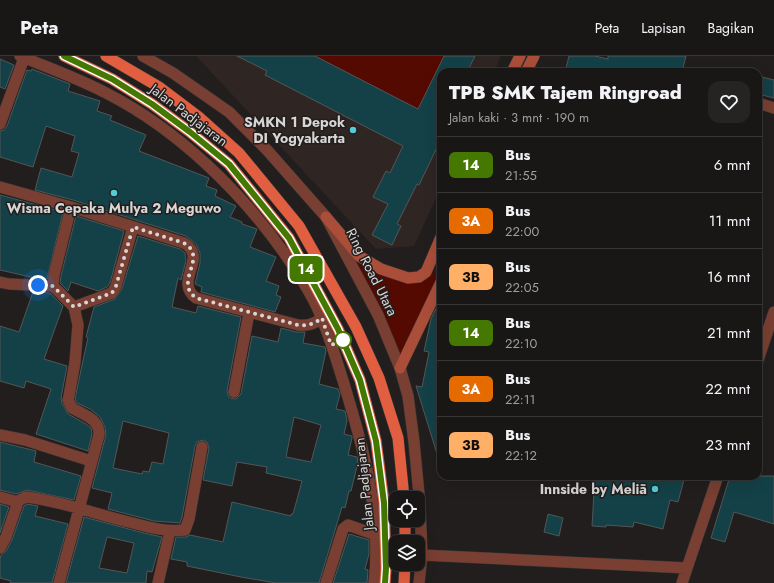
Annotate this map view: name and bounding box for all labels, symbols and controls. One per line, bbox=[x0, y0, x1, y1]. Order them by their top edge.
text: Peta bbox=[20, 14, 58, 41]
text: Peta bbox=[595, 18, 619, 38]
text: Lapisan bbox=[641, 18, 686, 38]
text: Bagikan bbox=[708, 18, 754, 38]
street label: Jalan Padjajaran bbox=[144, 78, 232, 151]
text: TPB SMK Tajem Ringroad bbox=[449, 79, 682, 106]
button: heart bbox=[708, 81, 750, 123]
text: Jalan kaki · 3 mnt · 190 m bbox=[449, 108, 589, 127]
place label: SMKN 1 Depok DI Yogyakarta bbox=[244, 112, 345, 148]
marker: SMKN 1 Depok DI Yogyakarta bbox=[348, 125, 358, 135]
text: Bus bbox=[505, 144, 530, 166]
text: 6 mnt bbox=[714, 154, 750, 176]
text: 14 bbox=[463, 155, 479, 175]
text: 21:55 bbox=[505, 166, 537, 185]
marker: Wisma Cepaka Mulya 2 Meguwo bbox=[109, 188, 119, 198]
place label: Wisma Cepaka Mulya 2 Meguwo bbox=[7, 198, 221, 218]
text: Bus bbox=[505, 200, 530, 222]
text: 11 mnt bbox=[709, 210, 750, 232]
text: 3A bbox=[462, 211, 480, 231]
text: 22:00 bbox=[505, 222, 539, 241]
street label: Ring Road Utara bbox=[341, 225, 403, 319]
line badge: 14 bbox=[288, 256, 324, 282]
text: Bus bbox=[505, 256, 530, 278]
text: 14 bbox=[298, 259, 314, 279]
text: 16 mnt bbox=[707, 266, 750, 288]
text: 3B bbox=[462, 267, 480, 287]
your location bbox=[28, 275, 48, 295]
text: 22:05 bbox=[505, 278, 539, 297]
text: Bus bbox=[505, 312, 530, 334]
text: 21 mnt bbox=[707, 322, 750, 344]
text: 14 bbox=[463, 323, 479, 343]
unlabelled marker bbox=[334, 331, 352, 349]
text: 22:10 bbox=[505, 334, 537, 353]
text: Bus bbox=[505, 368, 530, 390]
text: 22 mnt bbox=[705, 378, 750, 400]
text: 3A bbox=[462, 379, 480, 399]
text: 22:11 bbox=[505, 390, 535, 409]
text: Bus bbox=[505, 424, 530, 446]
text: 23 mnt bbox=[706, 434, 750, 456]
text: 3B bbox=[462, 435, 480, 455]
street label: Jalan Padjajaran bbox=[349, 437, 379, 533]
text: 22:12 bbox=[505, 446, 537, 465]
place label: Innside by Meliã bbox=[540, 479, 647, 499]
marker: Innside by Meliã bbox=[650, 484, 660, 494]
map controls bbox=[389, 491, 425, 571]
button: locate bbox=[389, 491, 425, 527]
button: layers bbox=[389, 535, 425, 571]

